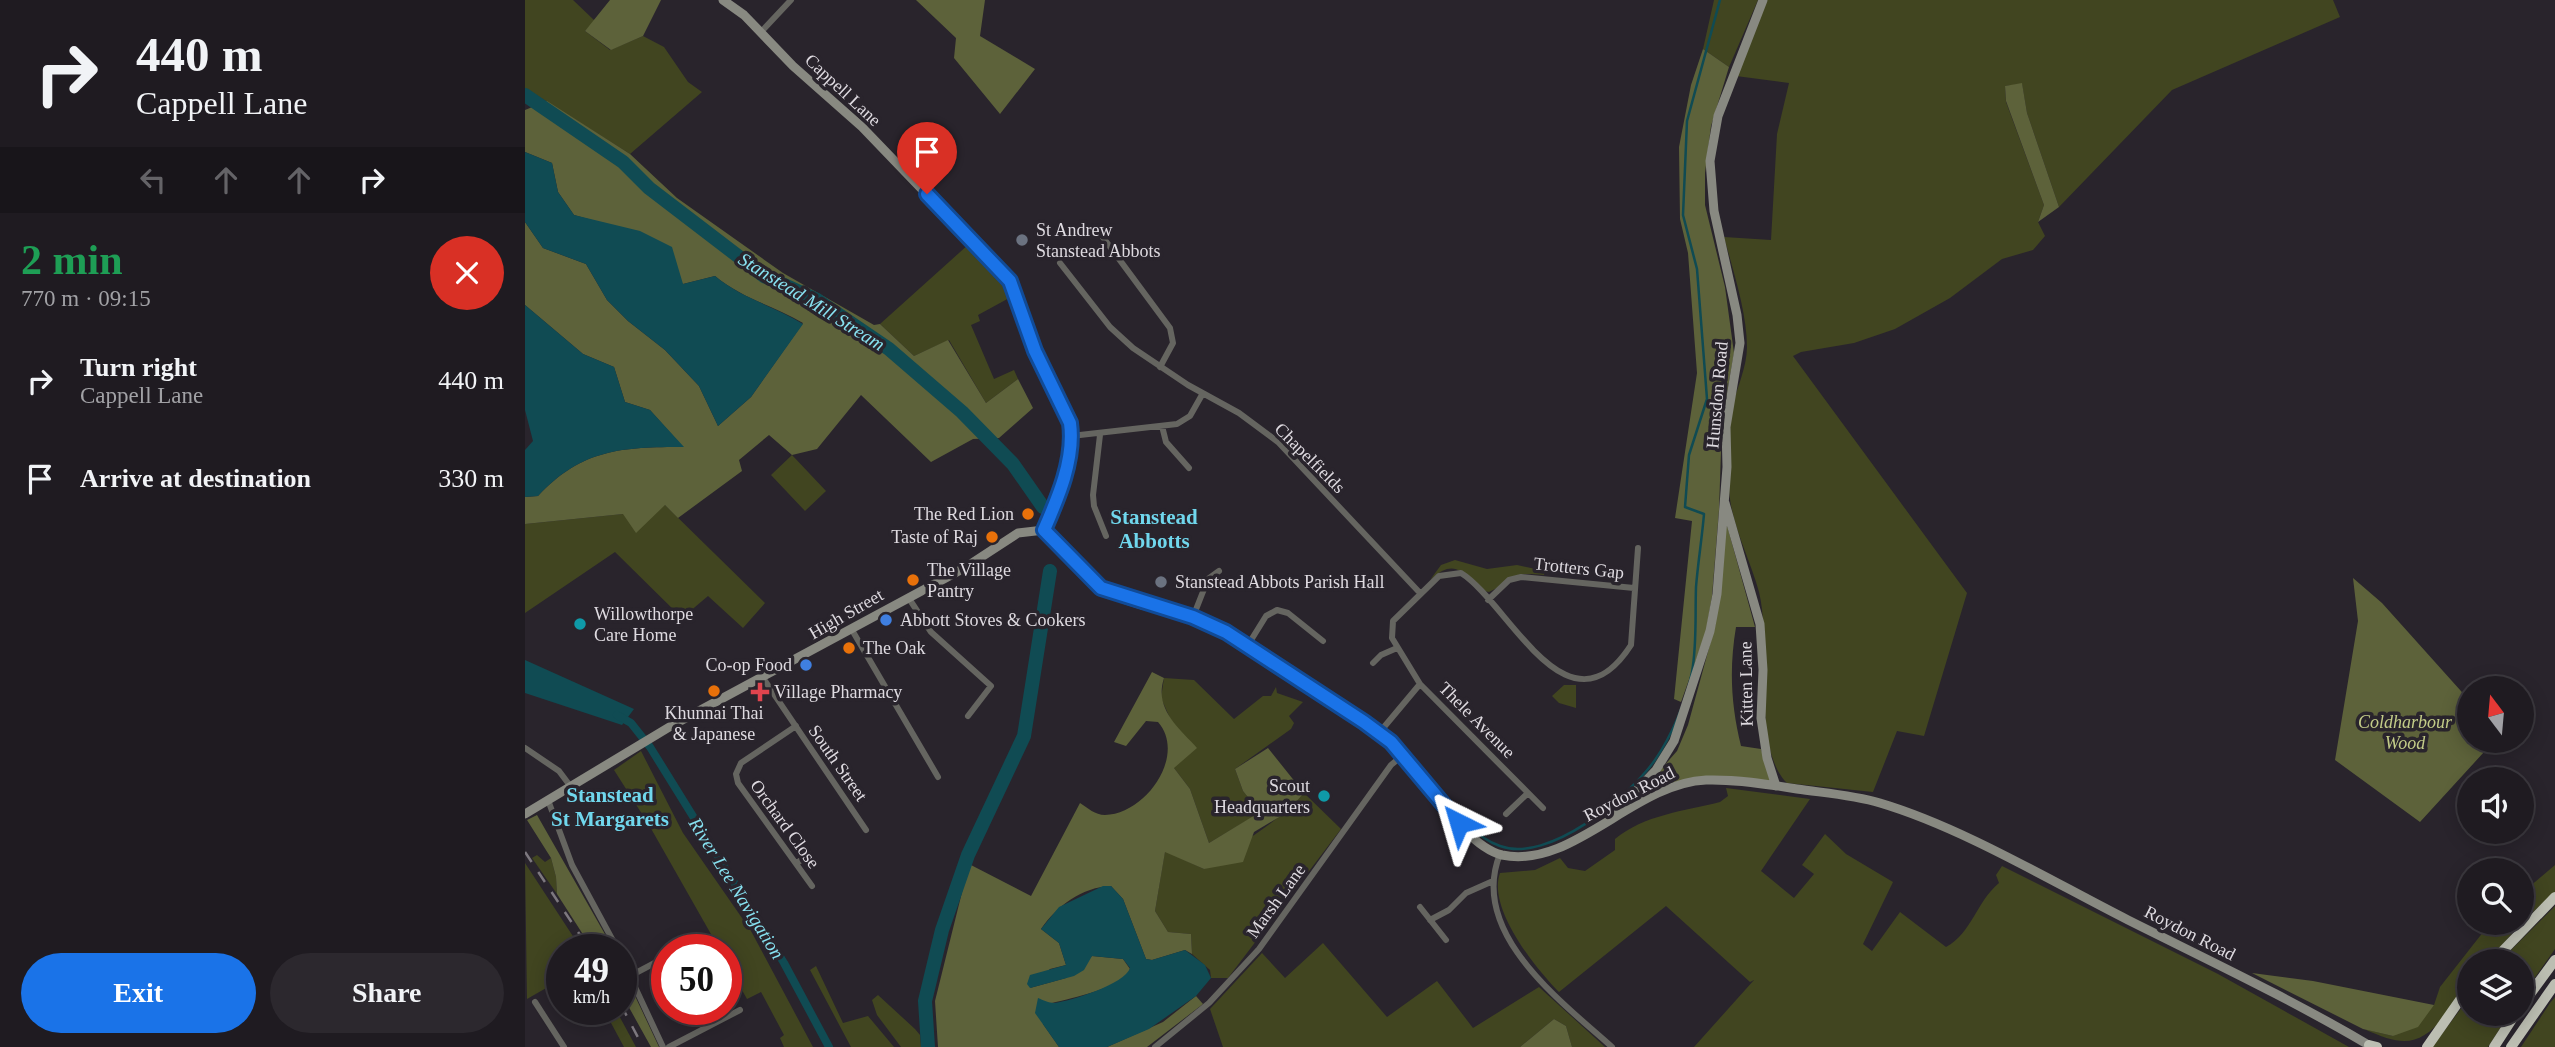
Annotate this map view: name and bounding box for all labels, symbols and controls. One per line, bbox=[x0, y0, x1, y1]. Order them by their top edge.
text: 440 m bbox=[136, 27, 263, 82]
icon: right bbox=[21, 28, 112, 119]
street label: Cappell Lane bbox=[801, 50, 885, 130]
text: Cappell Lane bbox=[136, 85, 307, 121]
pin bbox=[897, 122, 957, 194]
icon: arrive bbox=[908, 133, 946, 171]
icon: left bbox=[134, 161, 172, 199]
icon: ahead bbox=[207, 161, 245, 199]
icon: ahead bbox=[280, 161, 318, 199]
icon: right bbox=[353, 161, 391, 199]
place label: St Andrew Stanstead Abbots bbox=[1036, 220, 1161, 261]
marker: St Andrew Stanstead Abbots bbox=[1014, 232, 1030, 248]
button: close bbox=[430, 236, 504, 310]
text: 2 min bbox=[21, 237, 123, 283]
water label: Stanstead Mill Stream bbox=[735, 248, 889, 355]
text: 770 m · 09:15 bbox=[21, 286, 151, 311]
street label: Hunsdon Road bbox=[1702, 341, 1732, 449]
text: Turn right bbox=[80, 353, 197, 382]
icon: right bbox=[21, 362, 59, 400]
text: 440 m bbox=[438, 366, 504, 395]
text: Cappell Lane bbox=[80, 383, 203, 408]
street label: Chapelfields bbox=[1271, 419, 1349, 497]
icon: arrive bbox=[21, 460, 59, 498]
text: Arrive at destination bbox=[80, 464, 311, 493]
text: 330 m bbox=[438, 464, 504, 493]
place label: The Red Lion bbox=[914, 504, 1014, 524]
district label: Stanstead Abbotts bbox=[1110, 505, 1198, 553]
marker: The Red Lion bbox=[1020, 506, 1036, 522]
place label: Taste of Raj bbox=[891, 527, 978, 547]
marker: Taste of Raj bbox=[984, 529, 1000, 545]
street label: Trotters Gap bbox=[1533, 553, 1625, 583]
place label: The Village Pantry bbox=[927, 560, 1011, 601]
marker: The Village Pantry bbox=[905, 572, 921, 588]
place label: Stanstead Abbots Parish Hall bbox=[1175, 572, 1385, 592]
marker: Stanstead Abbots Parish Hall bbox=[1153, 574, 1169, 590]
street label: High Street bbox=[805, 585, 887, 643]
place label: Willowthorpe Care Home bbox=[594, 604, 693, 645]
place label: Abbott Stoves & Cookers bbox=[900, 610, 1086, 630]
marker: Abbott Stoves & Cookers bbox=[878, 612, 894, 628]
marker: Willowthorpe Care Home bbox=[572, 616, 588, 632]
place label: The Oak bbox=[863, 638, 925, 658]
marker: The Oak bbox=[841, 640, 857, 656]
street label: Kitten Lane bbox=[1735, 641, 1757, 727]
place label: Co-op Food bbox=[705, 655, 792, 675]
marker: Co-op Food bbox=[798, 657, 814, 673]
north arrow bbox=[2457, 676, 2534, 752]
map controls bbox=[2457, 676, 2534, 1026]
street label: Thele Avenue bbox=[1435, 678, 1519, 762]
place label: Village Pharmacy bbox=[774, 682, 902, 702]
marker: Khunnai Thai & Japanese bbox=[706, 683, 722, 699]
marker: Village Pharmacy bbox=[752, 684, 768, 700]
place label: Khunnai Thai & Japanese bbox=[664, 703, 764, 744]
park label: Coldharbour Wood bbox=[2358, 712, 2453, 753]
street label: South Street bbox=[804, 721, 872, 805]
street label: Roydon Road bbox=[1580, 763, 1678, 825]
button: sound bbox=[2457, 767, 2534, 844]
street label: Orchard Close bbox=[746, 776, 824, 872]
place label: Scout Headquarters bbox=[1214, 776, 1310, 817]
district label: Stanstead St Margarets bbox=[551, 783, 669, 831]
position arrow bbox=[1422, 786, 1496, 860]
marker: Scout Headquarters bbox=[1316, 788, 1332, 804]
water label: River Lee Navigation bbox=[684, 813, 789, 963]
button: search bbox=[2457, 858, 2534, 935]
street label: Marsh Lane bbox=[1242, 860, 1310, 942]
street label: Roydon Road bbox=[2141, 902, 2239, 964]
speed limit sign: 50 bbox=[651, 934, 742, 1025]
button: layers bbox=[2457, 949, 2534, 1026]
text: 49 bbox=[574, 951, 609, 990]
button: Exit bbox=[21, 953, 256, 1033]
button: Share bbox=[270, 953, 504, 1033]
text: km/h bbox=[573, 987, 610, 1007]

